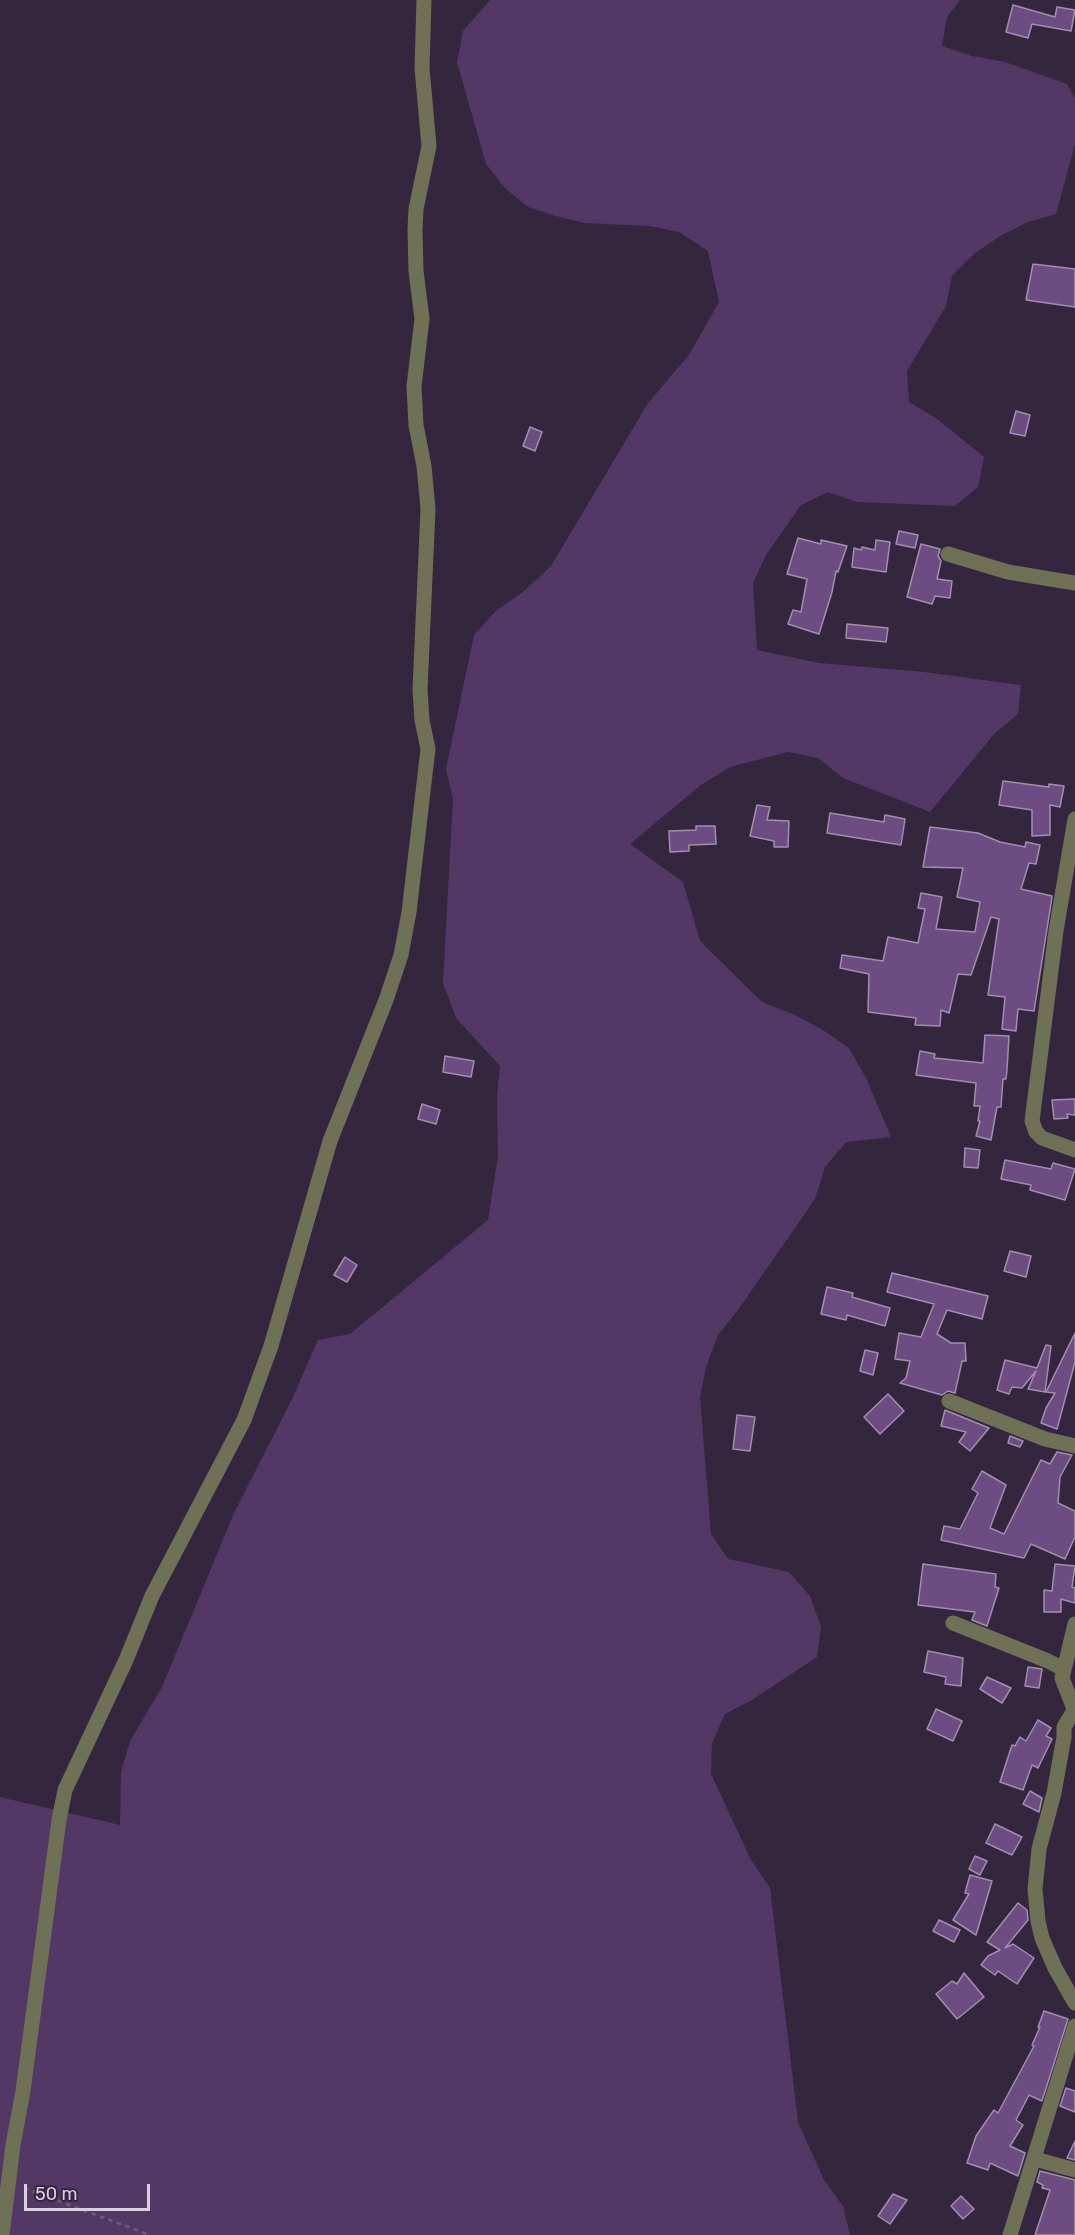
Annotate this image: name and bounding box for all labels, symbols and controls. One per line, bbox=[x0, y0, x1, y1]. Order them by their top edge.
scale bar bbox=[27, 2172, 153, 2210]
text: 50 m bbox=[35, 2183, 78, 2205]

